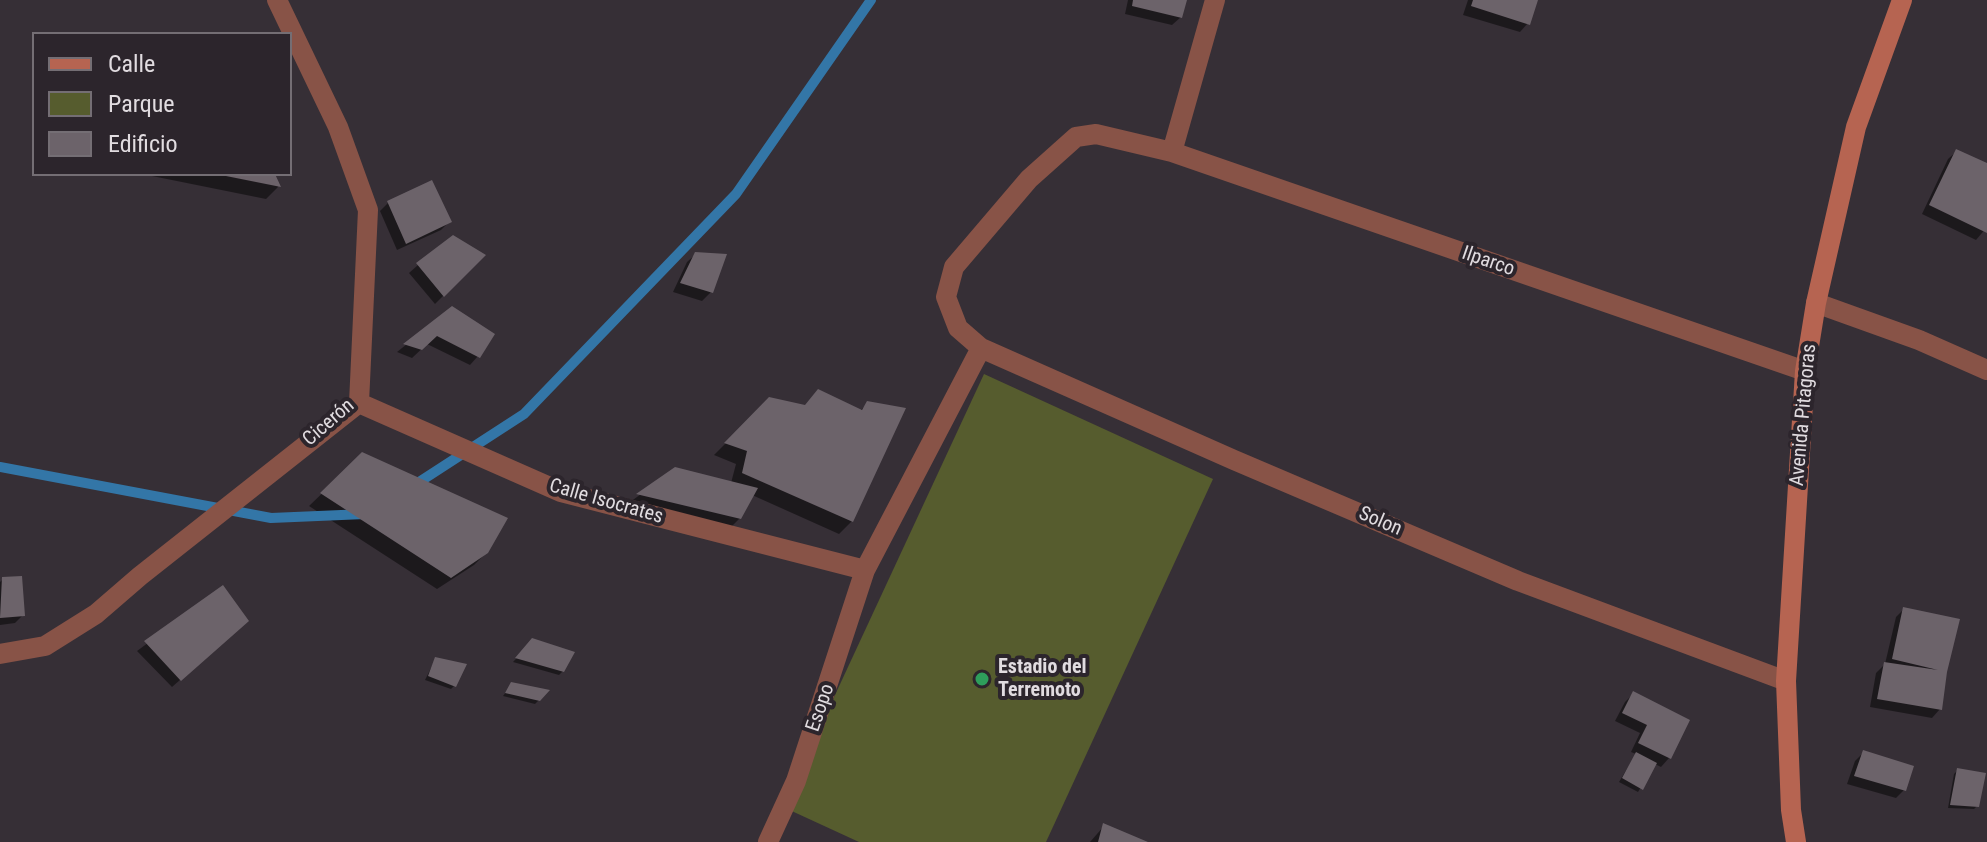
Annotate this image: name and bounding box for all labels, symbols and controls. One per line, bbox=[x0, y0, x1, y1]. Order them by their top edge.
legend bbox=[32, 32, 292, 176]
text: Calle bbox=[108, 50, 155, 78]
text: Parque bbox=[108, 90, 175, 118]
text: Edificio bbox=[108, 130, 178, 158]
street label: Ilparco bbox=[1458, 242, 1518, 282]
street label: Avenida Pitagoras bbox=[1786, 343, 1822, 487]
street label: Cicerón bbox=[298, 394, 360, 452]
street label: Calle Isocrates bbox=[546, 474, 666, 530]
street label: Solon bbox=[1355, 502, 1405, 542]
place label: Estadio del Terremoto bbox=[998, 656, 1086, 703]
marker: Estadio del Terremoto bbox=[973, 670, 991, 688]
street label: Esopo bbox=[802, 681, 840, 735]

